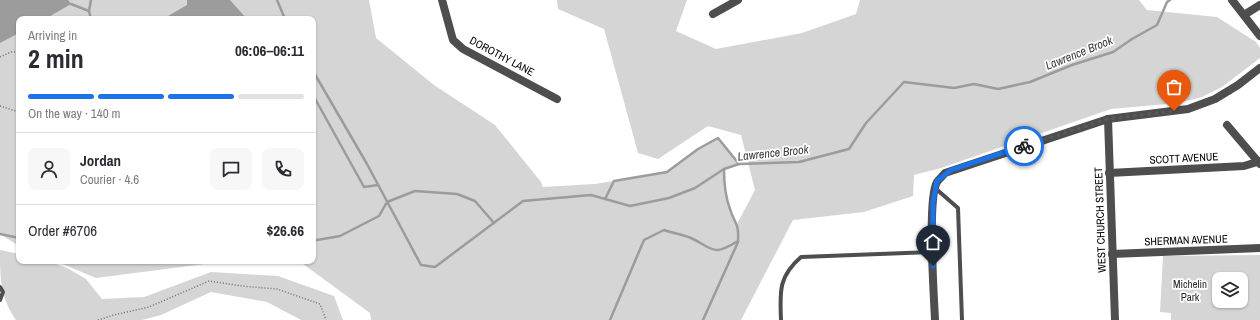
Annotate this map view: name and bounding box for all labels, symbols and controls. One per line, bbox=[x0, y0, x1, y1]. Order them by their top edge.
text: Arriving in bbox=[28, 27, 77, 44]
water label: Lawrence Brook bbox=[1043, 32, 1116, 74]
street label: DOROTHY LANE bbox=[467, 33, 537, 79]
text: 06:06–06:11 bbox=[235, 40, 304, 61]
text: 2 min bbox=[28, 41, 84, 76]
pin bbox=[1157, 70, 1191, 111]
icon: bag bbox=[1163, 76, 1185, 98]
text: On the way · 140 m bbox=[28, 105, 120, 122]
courier bbox=[1004, 126, 1044, 166]
icon: bike bbox=[1013, 135, 1035, 157]
water label: Lawrence Brook bbox=[737, 141, 810, 165]
button: person bbox=[28, 148, 70, 190]
button: chat bbox=[210, 148, 252, 190]
button: phone bbox=[262, 148, 304, 190]
street label: SCOTT AVENUE bbox=[1149, 149, 1219, 167]
text: Jordan bbox=[80, 150, 121, 171]
street label: WEST CHURCH STREET bbox=[1091, 167, 1109, 273]
text: Courier · 4.6 bbox=[80, 171, 139, 188]
text: Order #6706 bbox=[28, 220, 97, 241]
text: $26.66 bbox=[266, 220, 304, 241]
pin bbox=[916, 225, 950, 266]
icon: home bbox=[922, 231, 944, 253]
street label: SHERMAN AVENUE bbox=[1144, 232, 1228, 248]
map controls bbox=[1212, 272, 1248, 308]
button: layers bbox=[1212, 272, 1248, 308]
park label: Michelin Park bbox=[1173, 277, 1207, 304]

